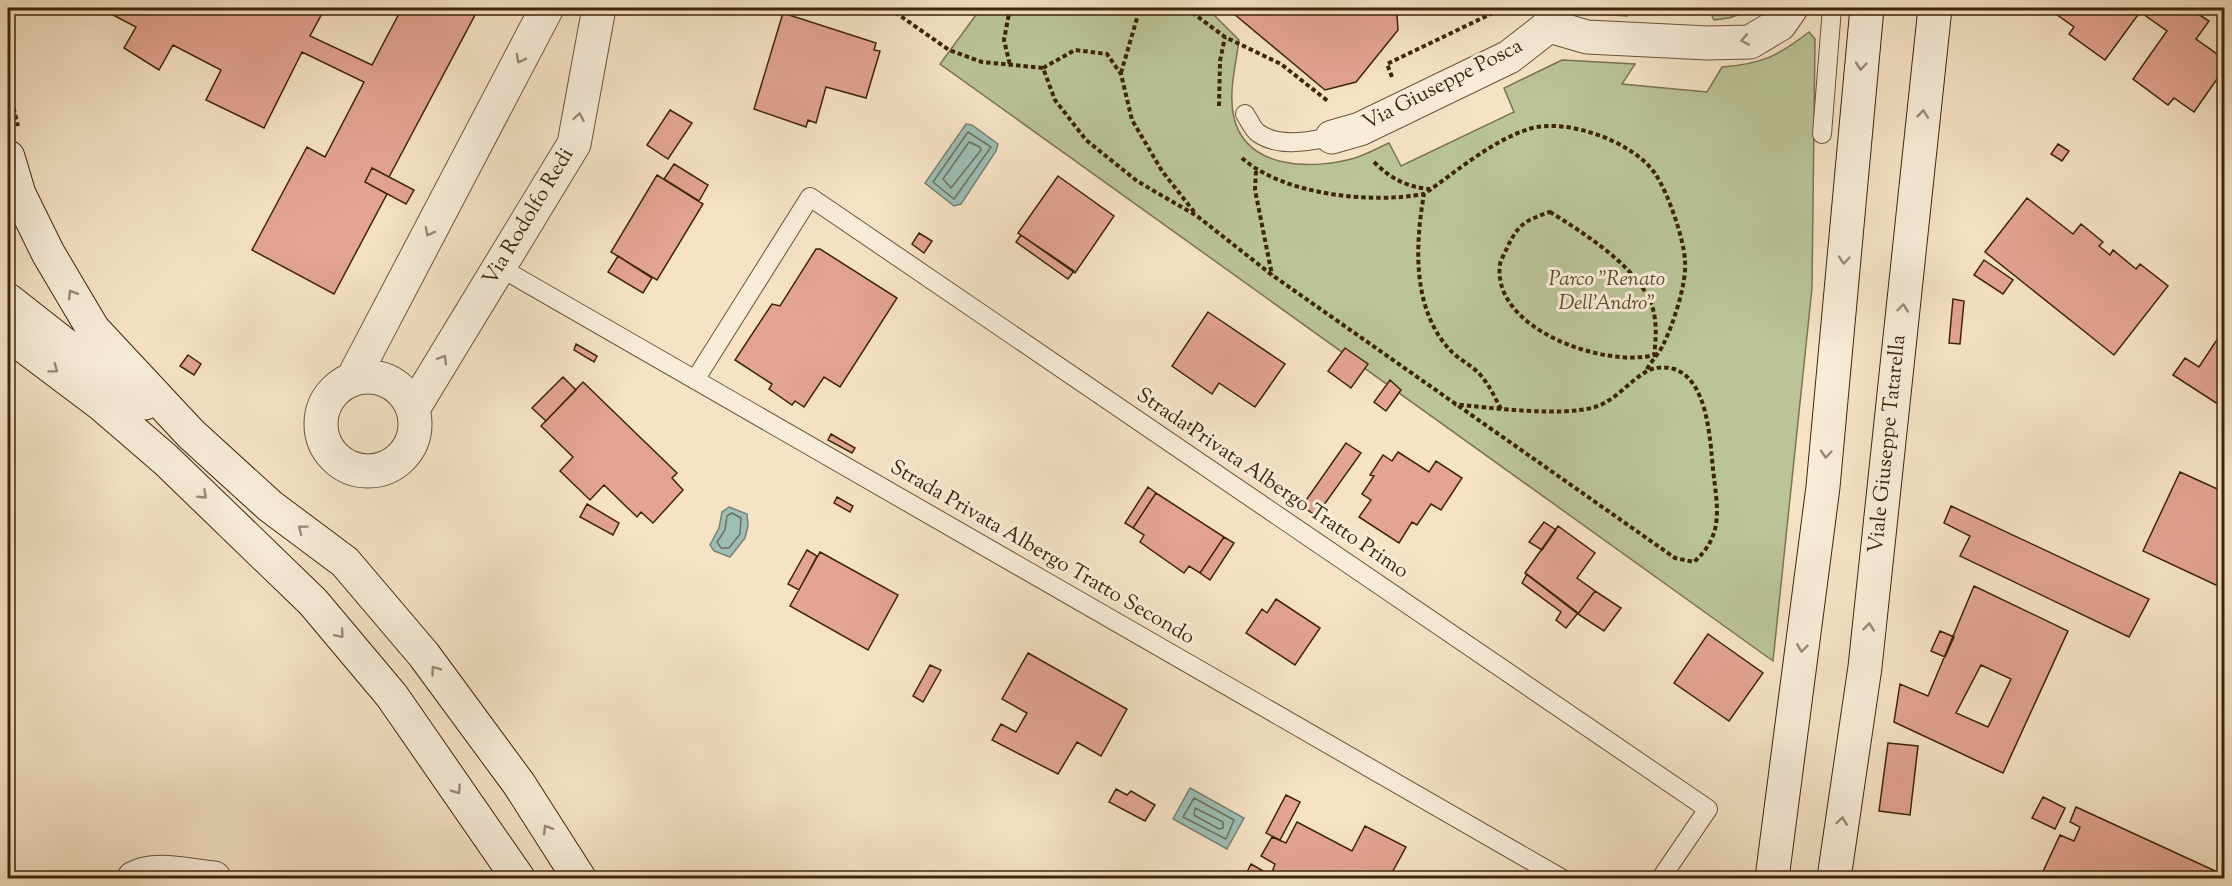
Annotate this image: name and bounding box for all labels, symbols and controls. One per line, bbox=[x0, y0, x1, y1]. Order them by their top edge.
street label: Via Giuseppe Posca bbox=[1358, 32, 1528, 138]
one-way arrow bbox=[1740, 33, 1750, 46]
one-way arrow bbox=[516, 53, 527, 64]
one-way arrow bbox=[1855, 61, 1868, 70]
one-way arrow bbox=[1916, 110, 1929, 119]
one-way arrow bbox=[572, 112, 585, 122]
street label: Via Rodolfo Redi bbox=[476, 143, 582, 291]
one-way arrow bbox=[425, 226, 437, 237]
one-way arrow bbox=[1838, 255, 1851, 265]
park label: Parco "Renato Dell'Andro" bbox=[1549, 265, 1665, 319]
one-way arrow bbox=[68, 290, 80, 300]
one-way arrow bbox=[1896, 304, 1908, 313]
street label: Viale Giuseppe Tatarella bbox=[1862, 333, 1914, 555]
one-way arrow bbox=[436, 355, 448, 365]
one-way arrow bbox=[48, 362, 59, 373]
street label: Strada Privata Albergo Tratto Primo bbox=[1130, 381, 1414, 587]
one-way arrow bbox=[1820, 450, 1833, 459]
street label: Strada Privata Albergo Tratto Secondo bbox=[884, 453, 1200, 653]
one-way arrow bbox=[196, 488, 207, 499]
one-way arrow bbox=[297, 526, 308, 537]
one-way arrow bbox=[1862, 623, 1875, 632]
one-way arrow bbox=[332, 627, 343, 638]
one-way arrow bbox=[1796, 643, 1809, 652]
one-way arrow bbox=[431, 665, 442, 676]
one-way arrow bbox=[450, 783, 461, 794]
one-way arrow bbox=[1836, 816, 1848, 825]
one-way arrow bbox=[543, 825, 555, 835]

